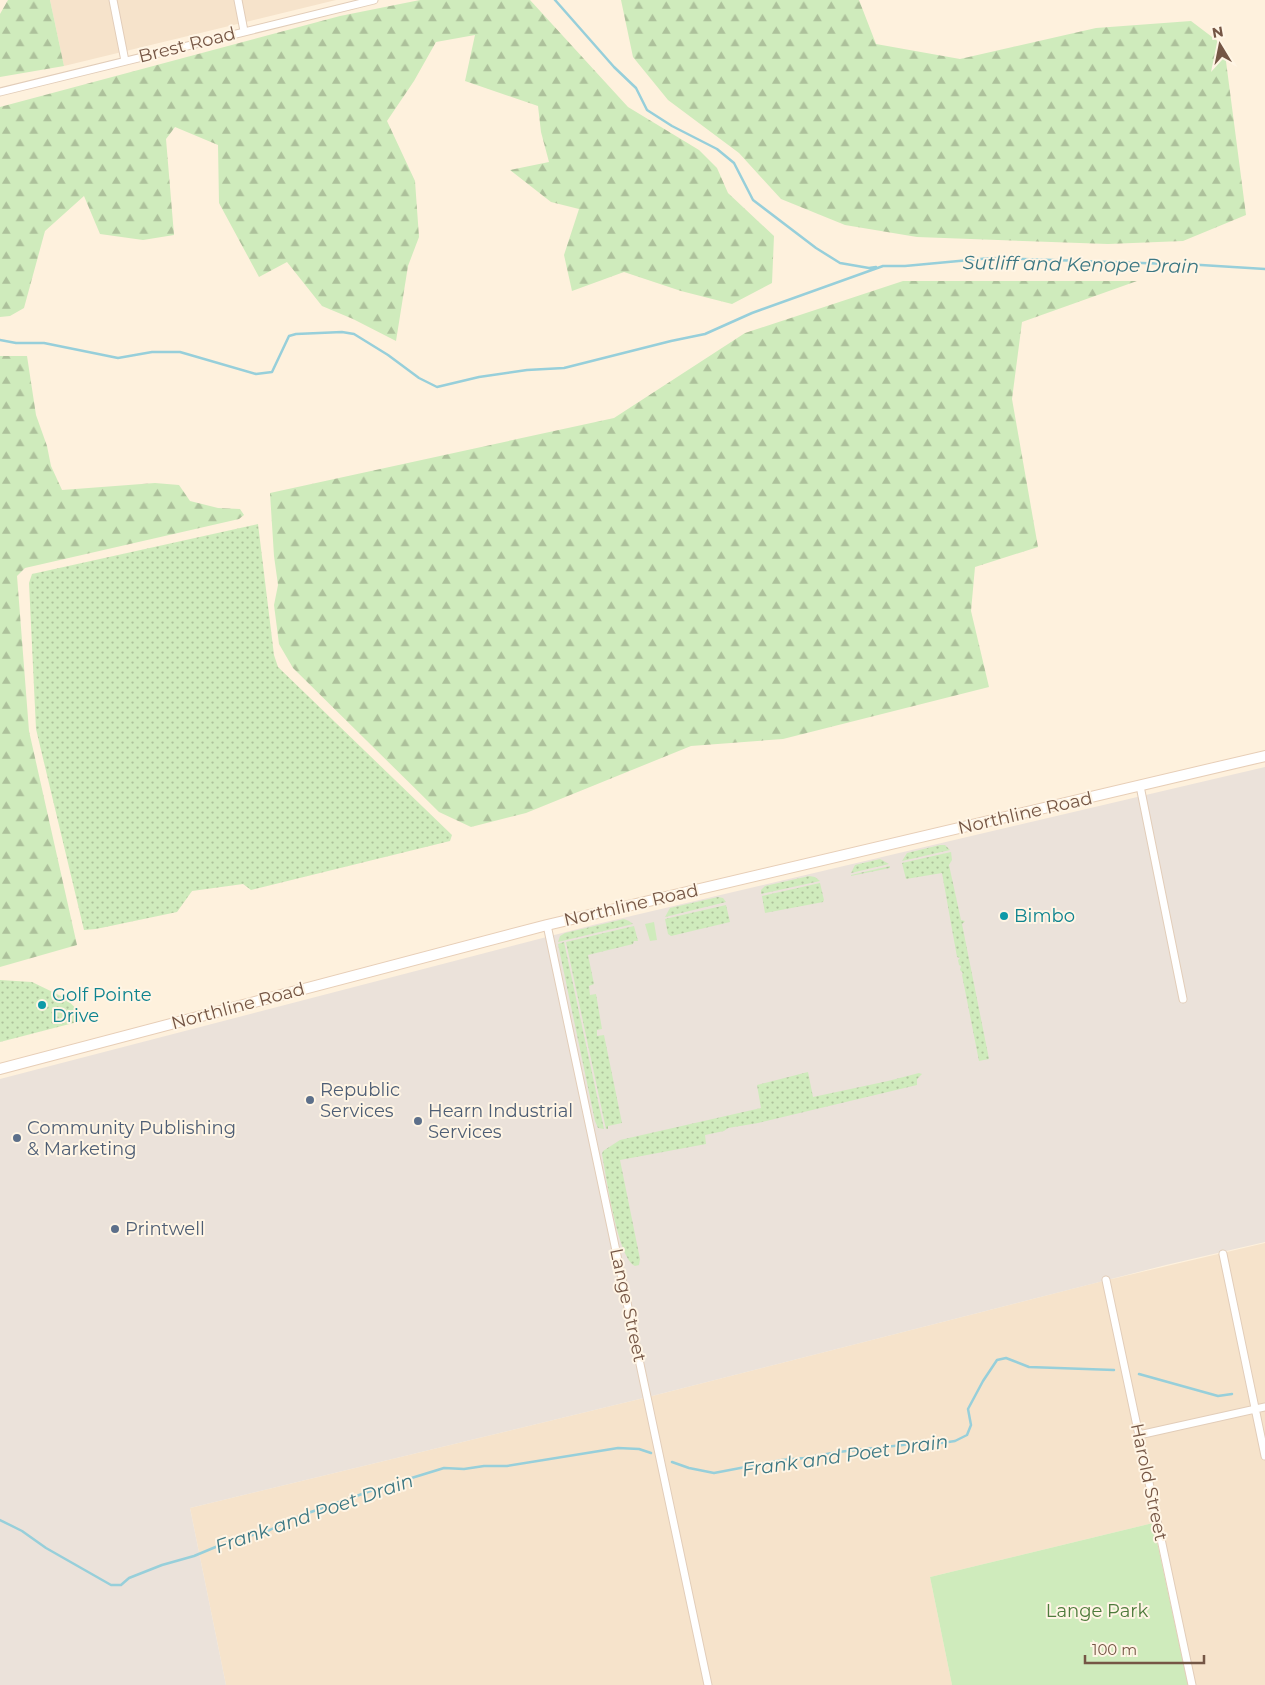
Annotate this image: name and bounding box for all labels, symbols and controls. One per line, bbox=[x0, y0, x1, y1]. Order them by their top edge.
north arrow bbox=[1195, 20, 1245, 70]
street label: Brest Road bbox=[136, 22, 238, 68]
text: N bbox=[1211, 22, 1225, 42]
water label: Sutliff and Kenope Drain bbox=[963, 251, 1199, 278]
street label: Northline Road bbox=[956, 787, 1094, 839]
street label: Northline Road bbox=[562, 879, 700, 931]
place label: Bimbo bbox=[1014, 905, 1075, 927]
marker: Bimbo bbox=[998, 910, 1010, 922]
street label: Northline Road bbox=[169, 978, 307, 1034]
place label: Golf Pointe Drive bbox=[52, 984, 152, 1027]
marker: Golf Pointe Drive bbox=[36, 999, 48, 1011]
place label: Republic Services bbox=[320, 1079, 400, 1122]
marker: Republic Services bbox=[304, 1094, 316, 1106]
place label: Hearn Industrial Services bbox=[428, 1100, 573, 1143]
marker: Hearn Industrial Services bbox=[412, 1115, 424, 1127]
place label: Community Publishing & Marketing bbox=[27, 1117, 236, 1160]
marker: Community Publishing & Marketing bbox=[11, 1132, 23, 1144]
place label: Printwell bbox=[125, 1218, 205, 1240]
marker: Printwell bbox=[109, 1223, 121, 1235]
street label: Lange Street bbox=[605, 1246, 651, 1364]
street label: Harold Street bbox=[1126, 1421, 1172, 1543]
water label: Frank and Poet Drain bbox=[740, 1430, 950, 1481]
water label: Frank and Poet Drain bbox=[212, 1469, 416, 1558]
park label: Lange Park bbox=[1046, 1600, 1148, 1622]
scale bar bbox=[1085, 1632, 1204, 1664]
text: 100 m bbox=[1092, 1640, 1137, 1659]

